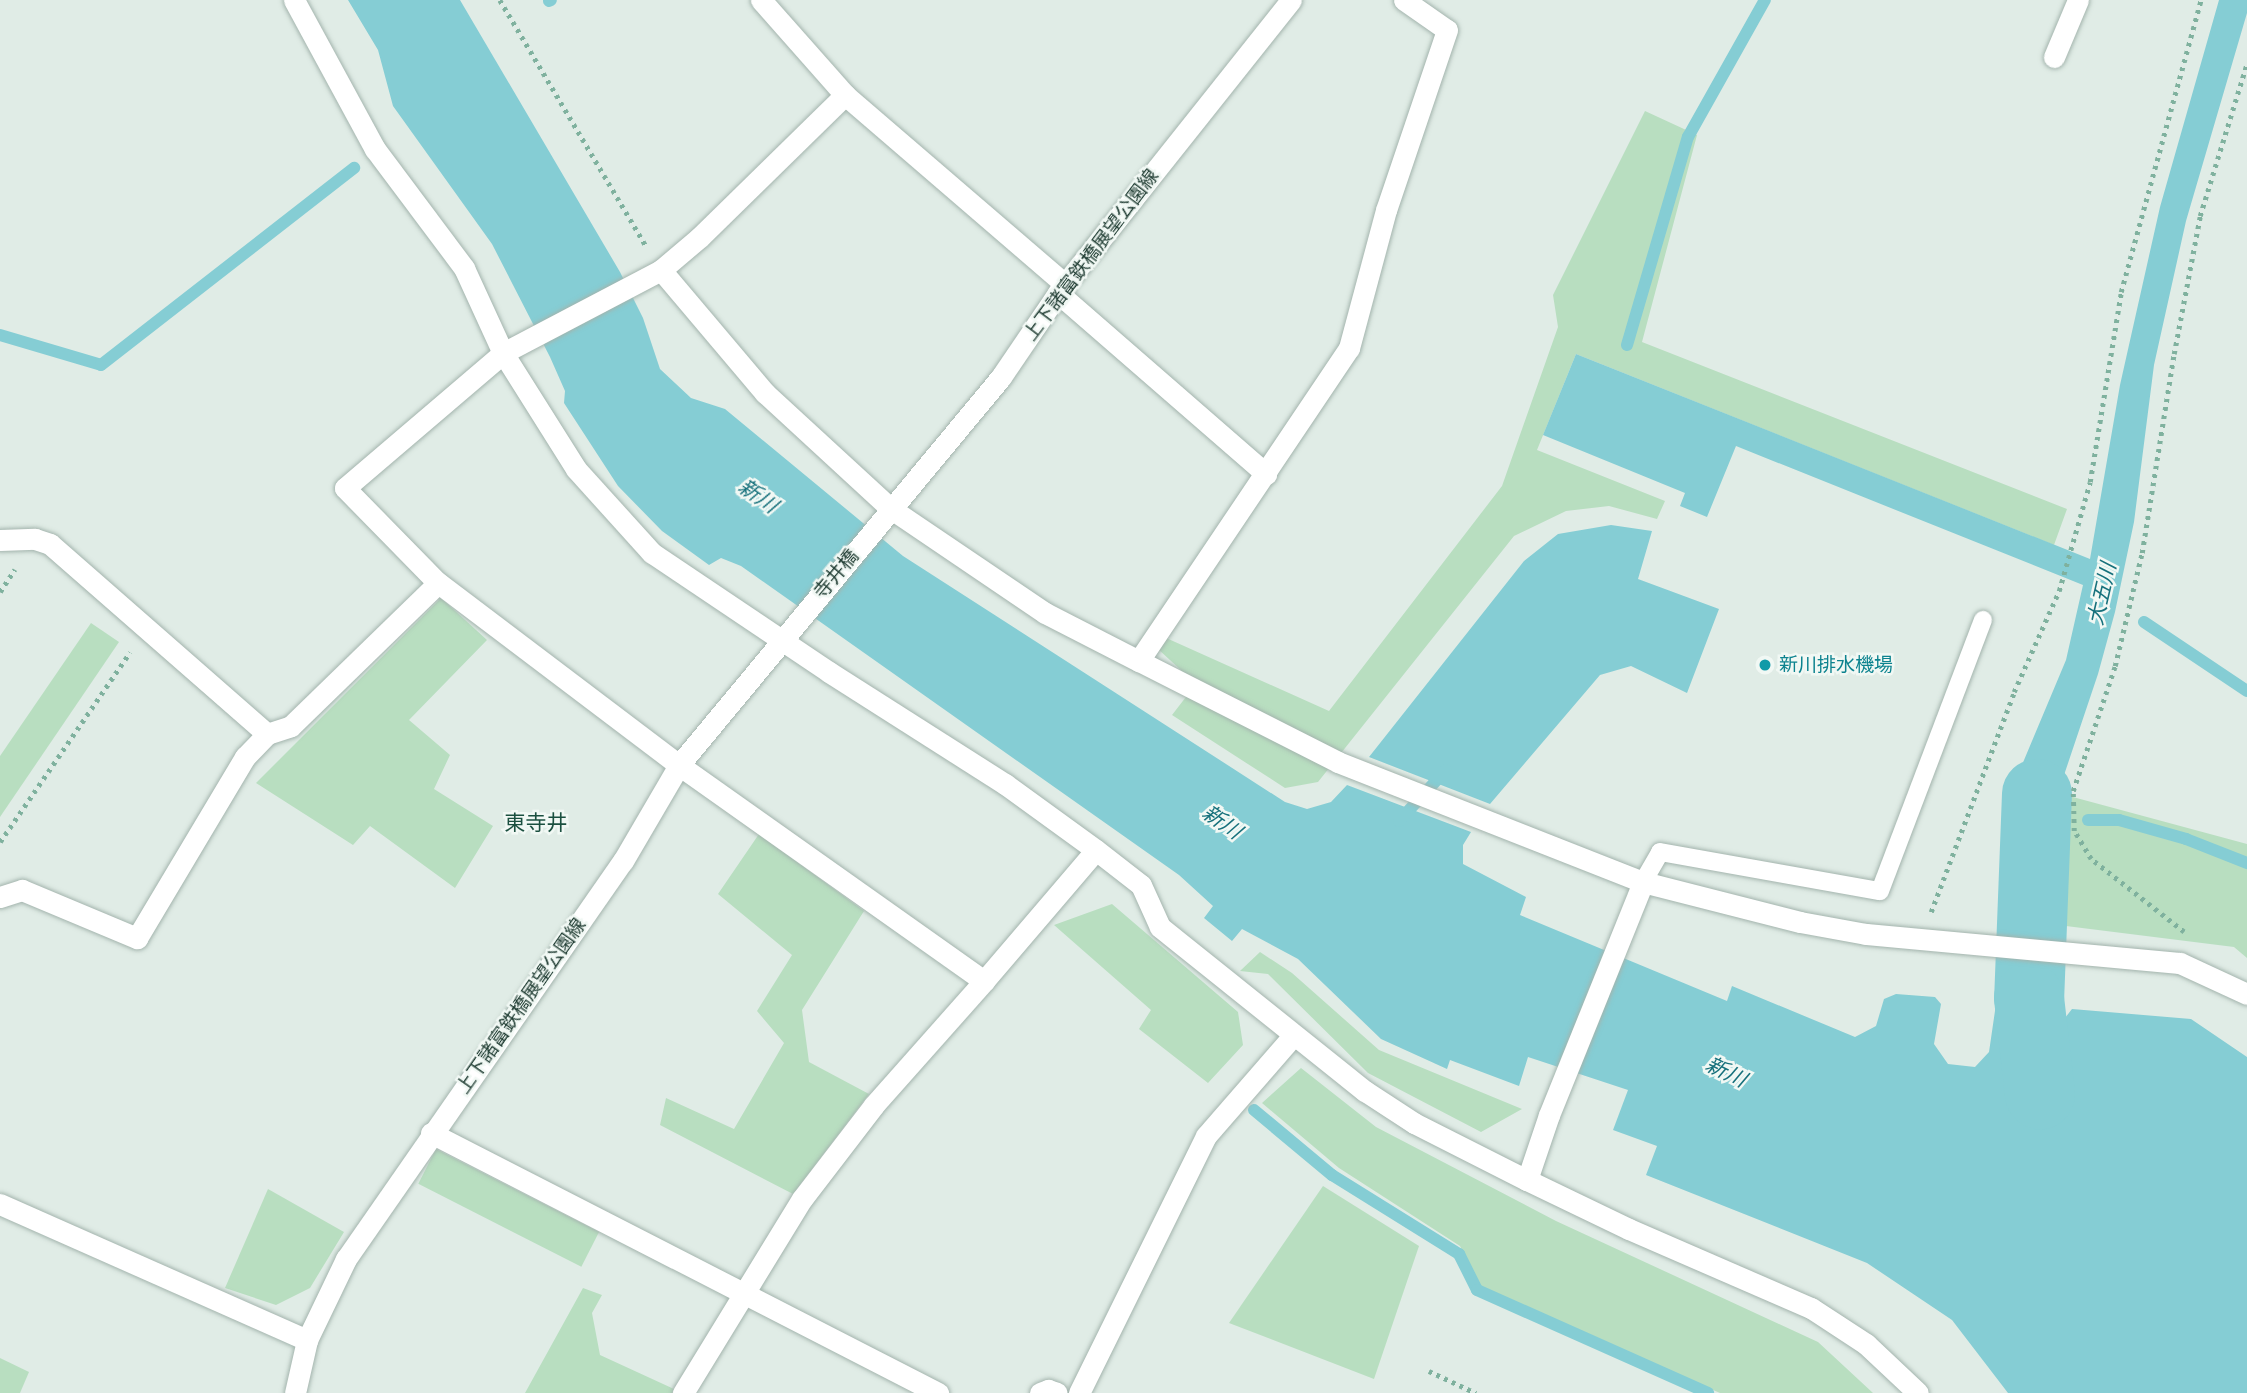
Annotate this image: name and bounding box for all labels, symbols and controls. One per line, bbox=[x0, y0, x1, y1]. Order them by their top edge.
street label: 上下諸富鉄橋展望公園線 bbox=[1019, 165, 1163, 345]
water label: 新川 bbox=[734, 474, 782, 518]
street label: 寺井橋 bbox=[809, 545, 863, 603]
water label: 大五川 bbox=[2083, 560, 2121, 628]
place label: 新川排水機場 bbox=[1779, 654, 1893, 676]
marker: 新川排水機場 bbox=[1757, 657, 1773, 673]
water label: 新川 bbox=[1198, 800, 1246, 844]
district label: 東寺井 bbox=[505, 810, 567, 836]
street label: 上下諸富鉄橋展望公園線 bbox=[452, 914, 590, 1098]
water label: 新川 bbox=[1702, 1051, 1750, 1093]

